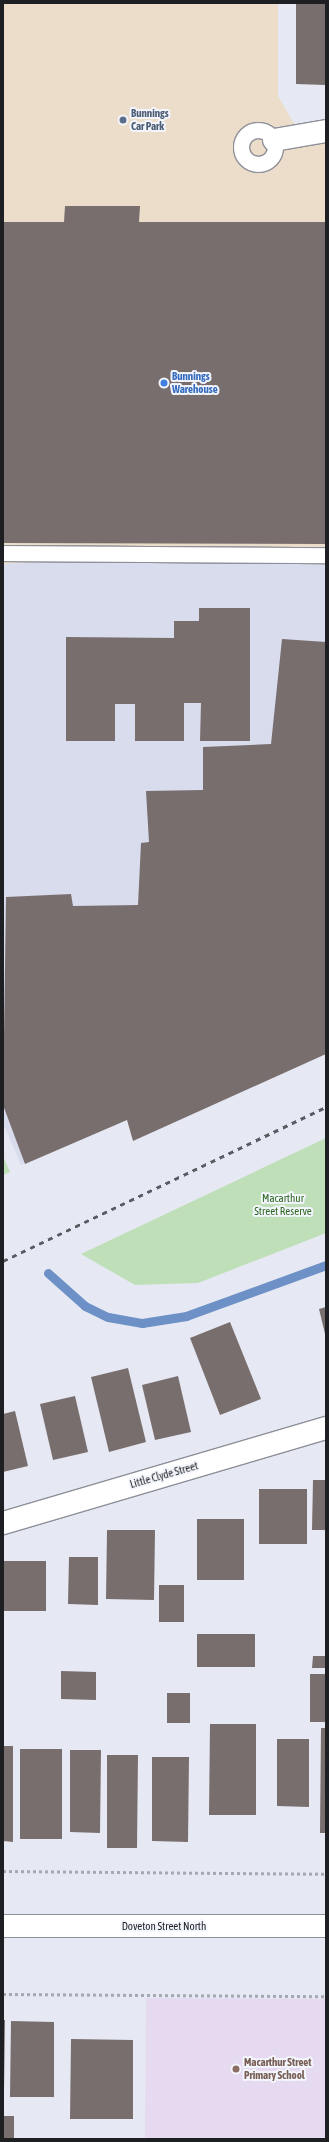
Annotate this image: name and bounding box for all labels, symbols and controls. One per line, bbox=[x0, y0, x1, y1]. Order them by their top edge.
place label: Bunnings Car Park bbox=[131, 107, 169, 133]
marker: Bunnings Car Park bbox=[118, 115, 128, 125]
place label: Bunnings Warehouse bbox=[172, 370, 218, 396]
marker: Bunnings Warehouse bbox=[159, 378, 169, 388]
park label: Macarthur Street Reserve bbox=[254, 1192, 312, 1218]
street label: Little Clyde Street bbox=[128, 1459, 200, 1491]
street label: Doveton Street North bbox=[122, 1919, 206, 1933]
place label: Macarthur Street Primary School bbox=[244, 2056, 312, 2082]
marker: Macarthur Street Primary School bbox=[231, 2064, 241, 2074]

